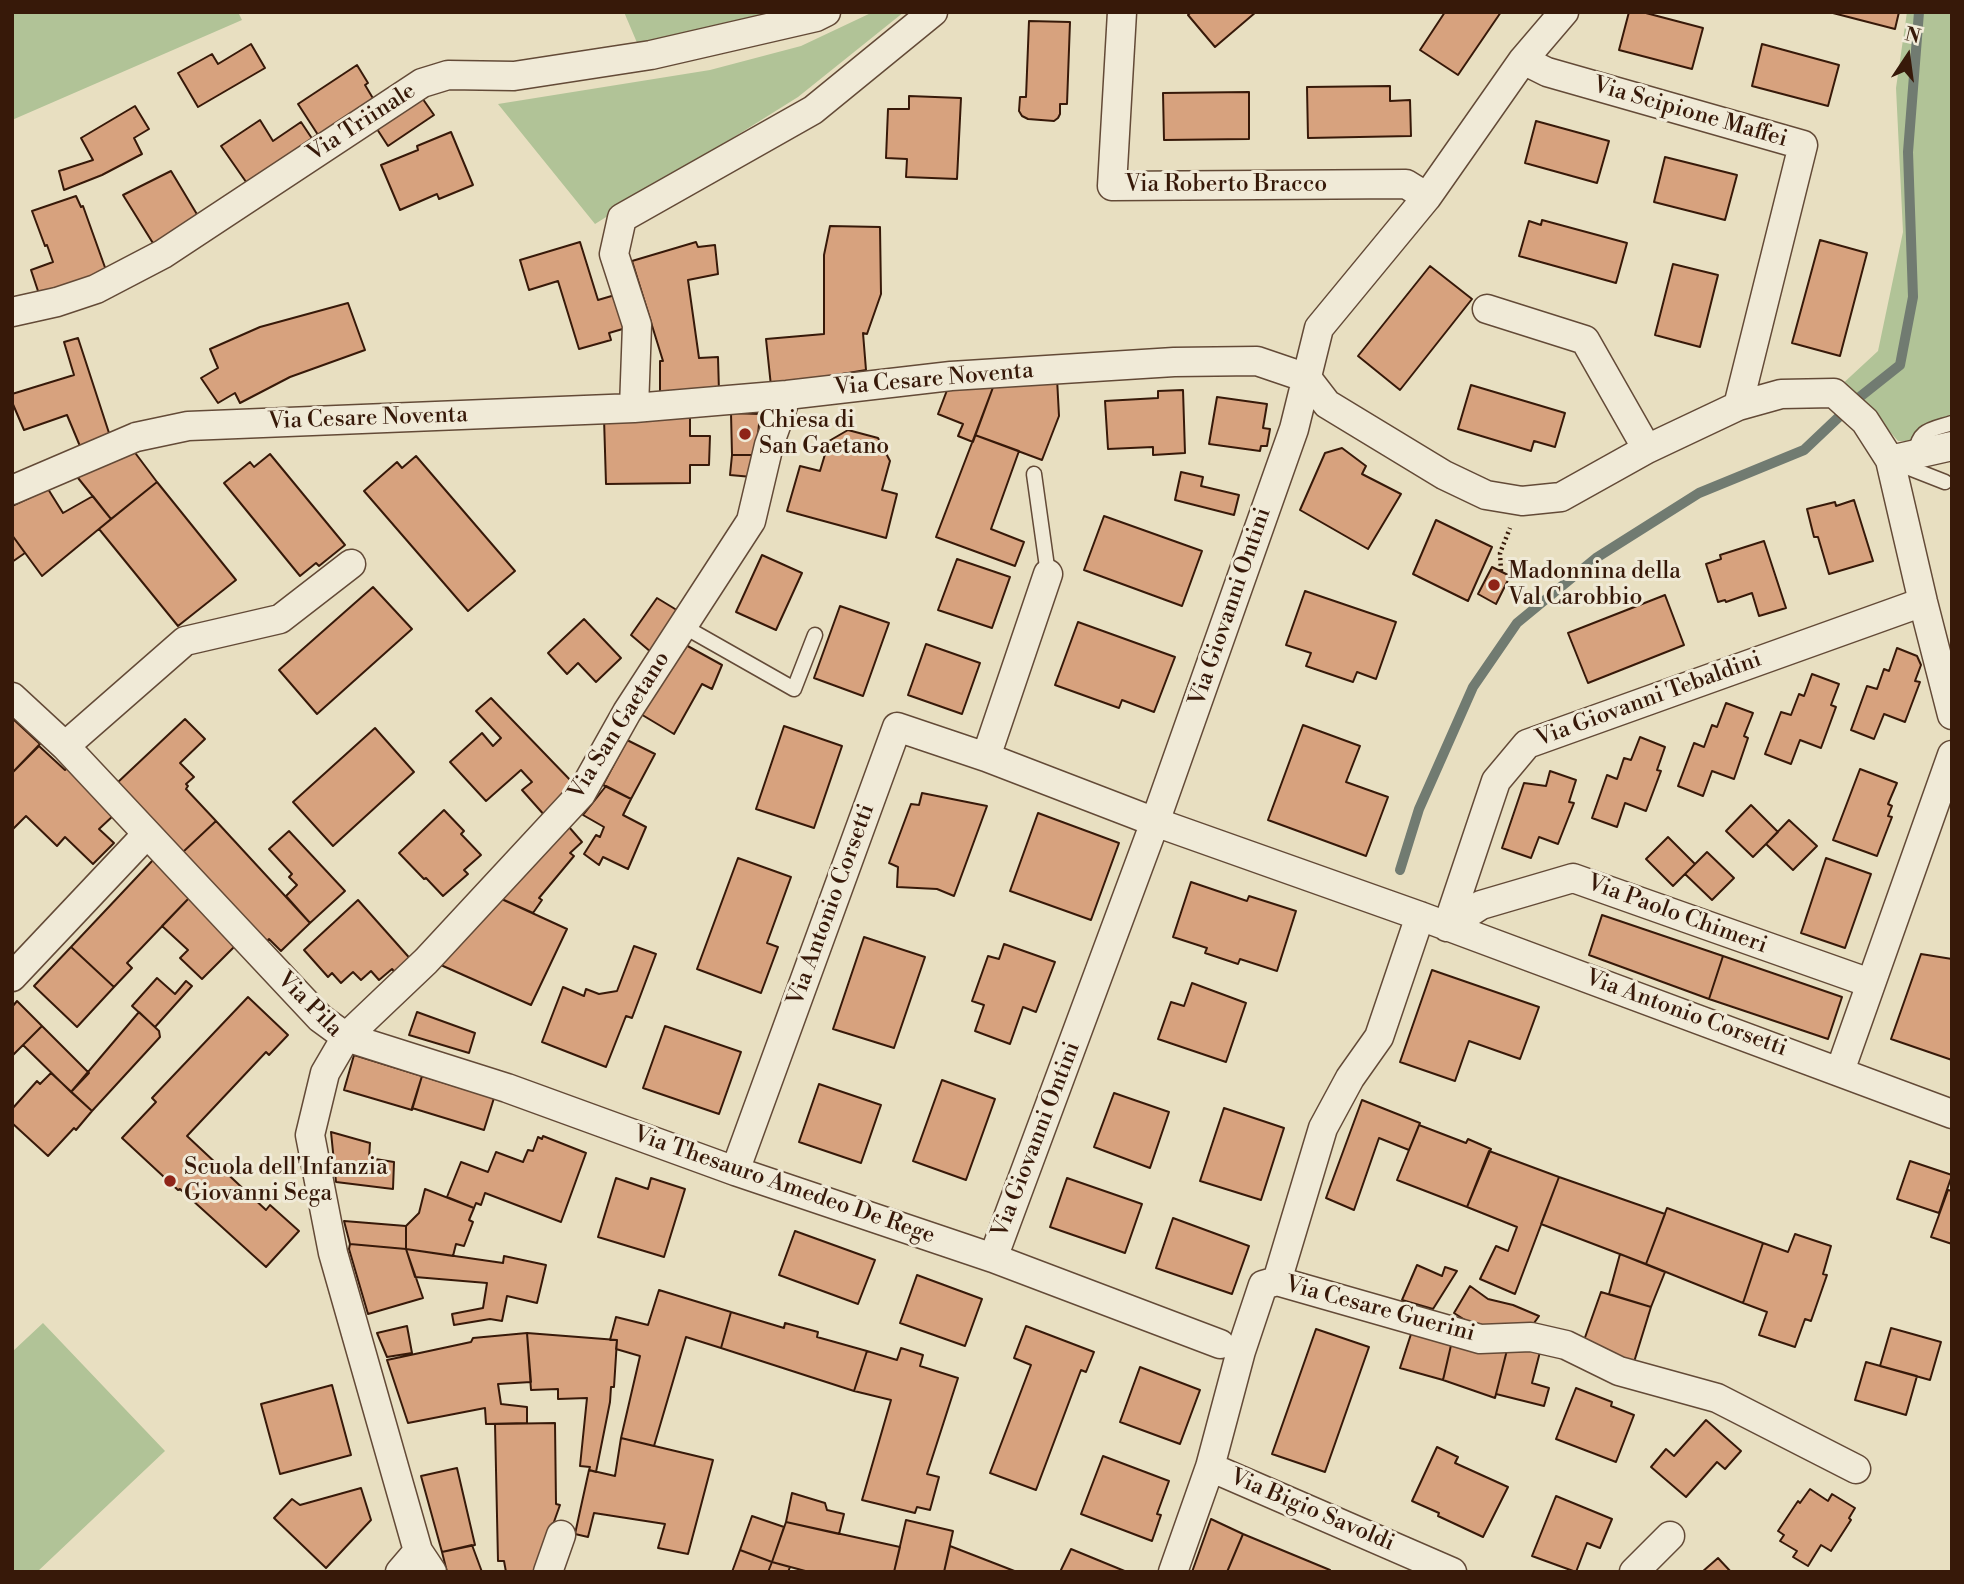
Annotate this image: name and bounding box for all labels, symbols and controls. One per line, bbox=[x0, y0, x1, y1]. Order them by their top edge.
north arrow bbox=[1873, 21, 1943, 91]
text: N bbox=[1903, 22, 1923, 49]
street label: Via Scipione Maffei bbox=[1590, 72, 1790, 154]
street label: Via Triinale bbox=[303, 78, 421, 168]
street label: Via Roberto Bracco bbox=[1125, 171, 1327, 199]
street label: Via Cesare Noventa bbox=[833, 358, 1035, 402]
street label: Via Cesare Noventa bbox=[267, 402, 469, 436]
place label: Chiesa di San Gaetano bbox=[759, 407, 889, 461]
marker: Chiesa di San Gaetano bbox=[737, 426, 753, 442]
street label: Via Giovanni Ontini bbox=[1184, 504, 1278, 710]
place label: Madonnina della Val Carobbio bbox=[1508, 558, 1681, 612]
marker: Madonnina della Val Carobbio bbox=[1486, 577, 1502, 593]
street label: Via Giovanni Tebaldini bbox=[1532, 646, 1766, 754]
street label: Via San Gaetano bbox=[563, 647, 677, 805]
street label: Via Antonio Corsetti bbox=[783, 800, 881, 1010]
street label: Via Paolo Chimeri bbox=[1583, 870, 1771, 960]
street label: Via Antonio Corsetti bbox=[1581, 965, 1791, 1063]
street label: Via Pila bbox=[271, 967, 347, 1043]
street label: Via Giovanni Ontini bbox=[987, 1038, 1087, 1242]
street label: Via Thesauro Amedeo De Rege bbox=[630, 1121, 938, 1251]
place label: Scuola dell'Infanzia Giovanni Sega bbox=[184, 1154, 388, 1208]
marker: Scuola dell'Infanzia Giovanni Sega bbox=[162, 1173, 178, 1189]
street label: Via Cesare Guerini bbox=[1282, 1271, 1478, 1349]
street label: Via Bigio Savoldi bbox=[1226, 1464, 1398, 1558]

